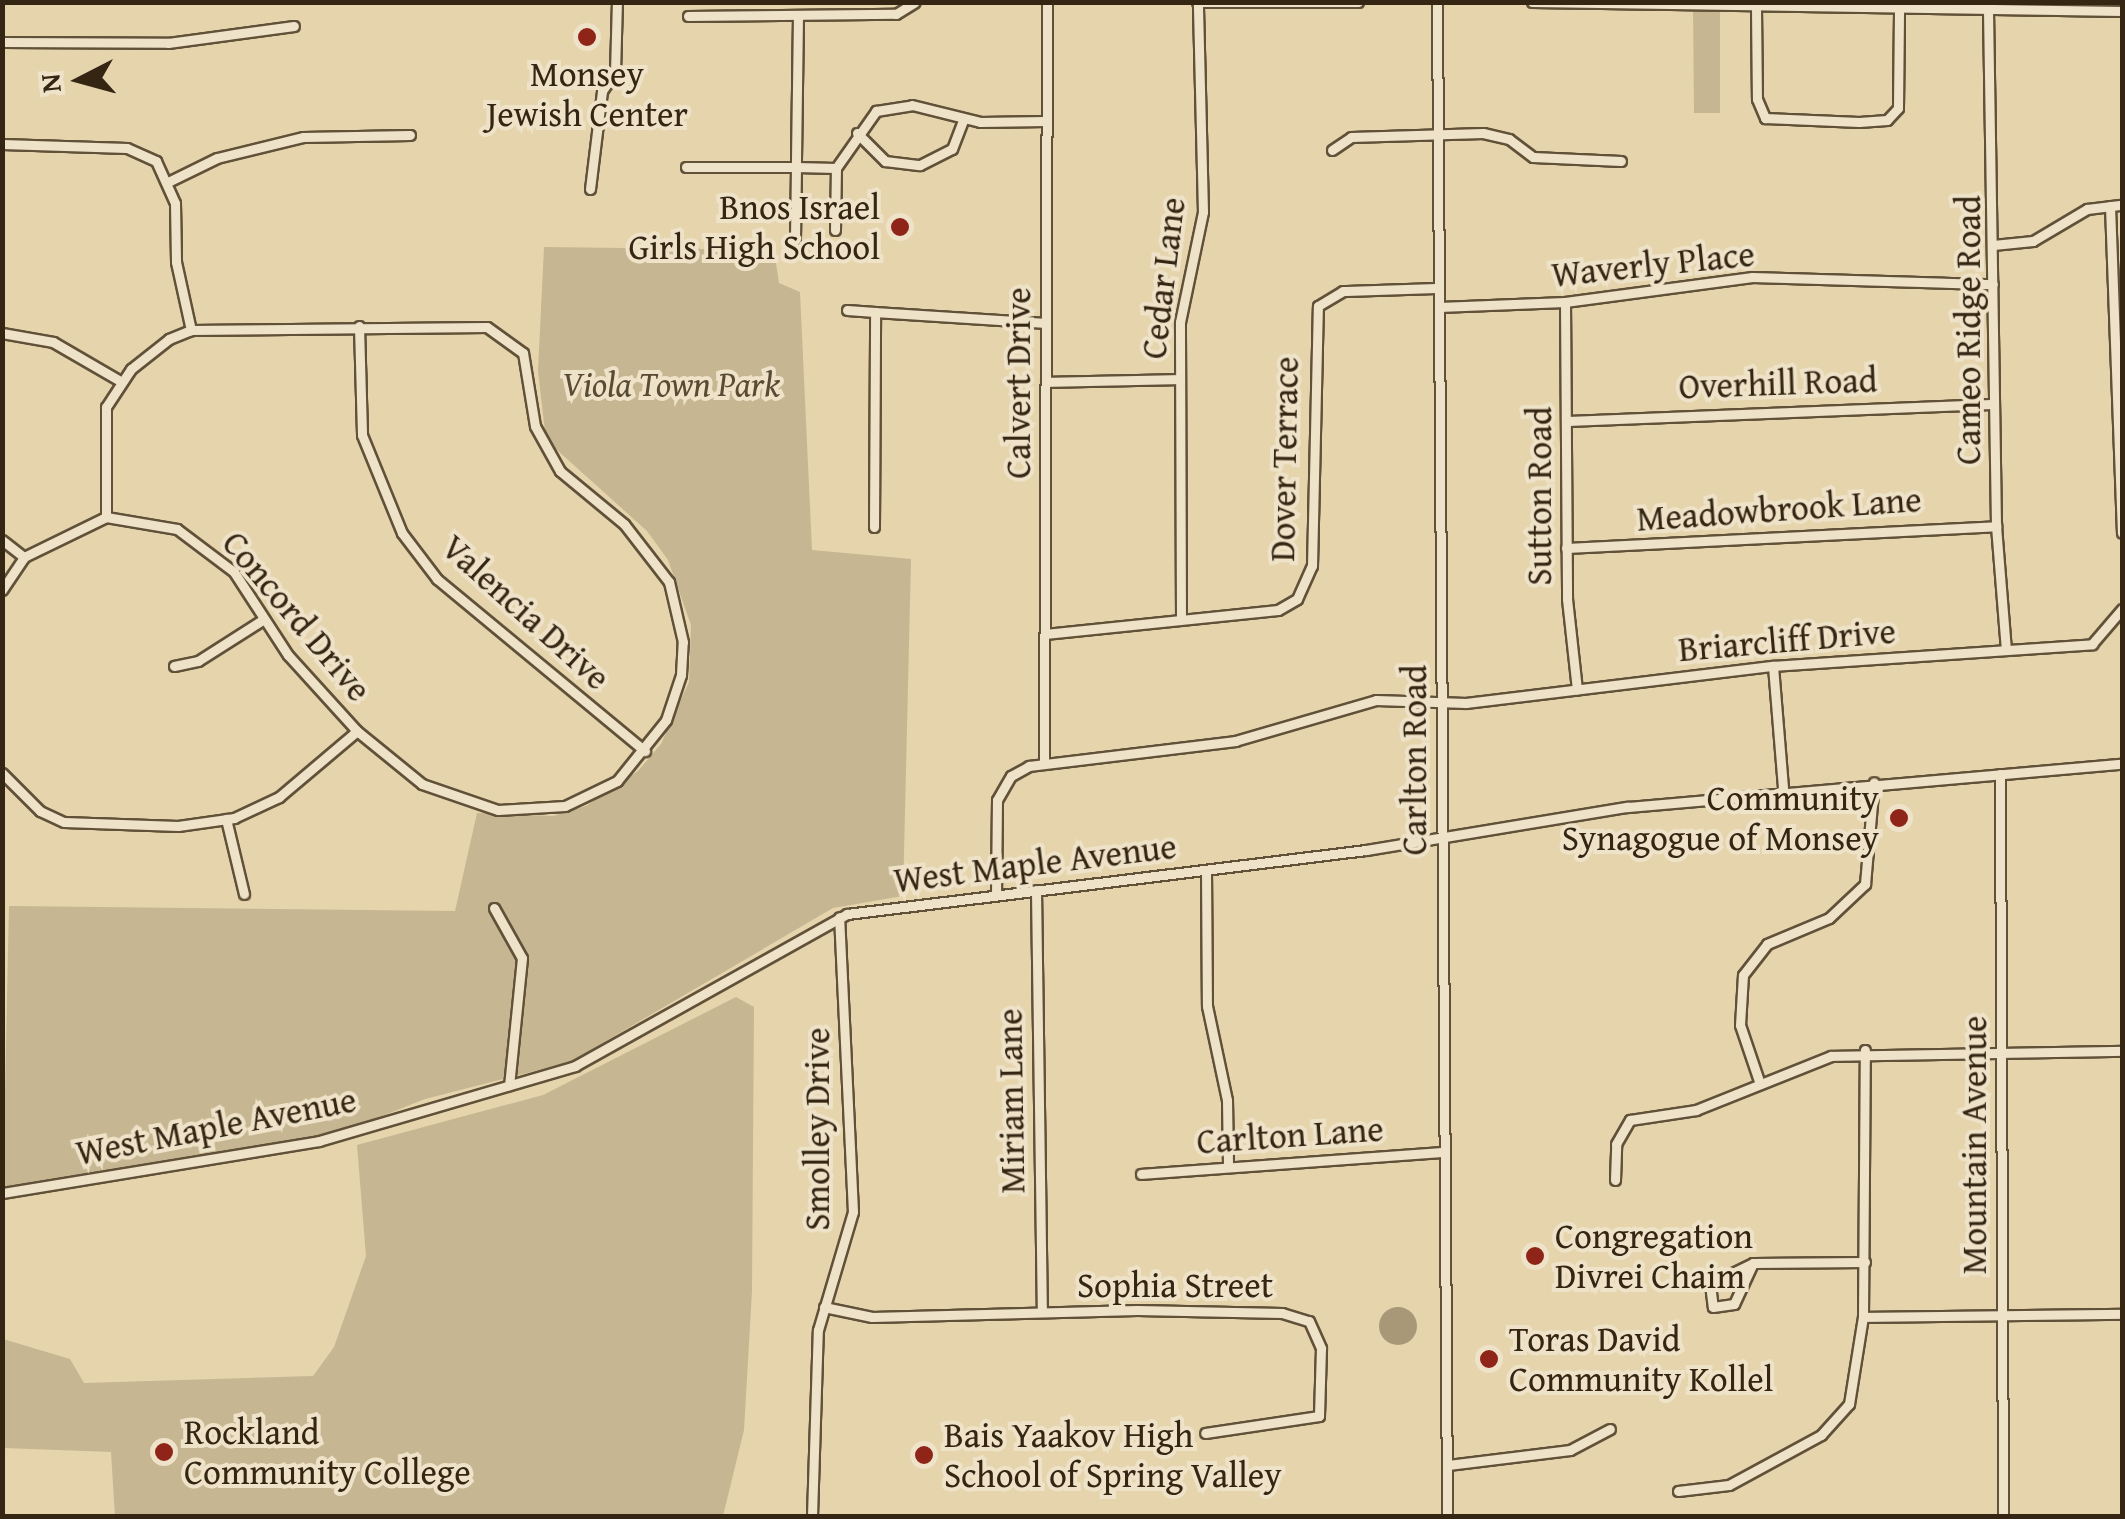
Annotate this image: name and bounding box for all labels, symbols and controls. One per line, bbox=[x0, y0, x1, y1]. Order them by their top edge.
marker: Monsey Jewish Center bbox=[576, 26, 598, 48]
north arrow bbox=[30, 30, 130, 130]
place label: Monsey Jewish Center bbox=[486, 53, 688, 135]
text: N bbox=[28, 72, 71, 95]
place label: Bnos Israel Girls High School bbox=[629, 186, 880, 268]
street label: Cedar Lane bbox=[1132, 195, 1194, 361]
street label: Cameo Ridge Road bbox=[1947, 195, 1989, 465]
marker: Bnos Israel Girls High School bbox=[889, 216, 911, 238]
street label: Waverly Place bbox=[1549, 232, 1757, 296]
street label: Calvert Drive bbox=[997, 287, 1039, 479]
street label: Dover Terrace bbox=[1261, 356, 1307, 562]
street label: Overhill Road bbox=[1678, 359, 1878, 407]
park label: Viola Town Park bbox=[562, 363, 780, 405]
street label: Sutton Road bbox=[1518, 406, 1560, 586]
street label: Meadowbrook Lane bbox=[1635, 478, 1923, 540]
street label: Concord Drive bbox=[214, 522, 380, 710]
street label: Valencia Drive bbox=[433, 526, 619, 698]
street label: Briarcliff Drive bbox=[1677, 610, 1897, 670]
street label: Carlton Road bbox=[1393, 665, 1435, 855]
place label: Community Synagogue of Monsey bbox=[1562, 777, 1879, 859]
marker: Community Synagogue of Monsey bbox=[1888, 807, 1910, 829]
street label: West Maple Avenue bbox=[891, 825, 1179, 901]
street label: Miriam Lane bbox=[988, 1008, 1034, 1194]
street label: Mountain Avenue bbox=[1953, 1016, 1995, 1274]
street label: Smolley Drive bbox=[796, 1027, 838, 1231]
street label: West Maple Avenue bbox=[72, 1078, 360, 1174]
street label: Carlton Lane bbox=[1195, 1108, 1385, 1162]
place label: Congregation Divrei Chaim bbox=[1555, 1215, 1753, 1297]
marker: Congregation Divrei Chaim bbox=[1524, 1245, 1546, 1267]
street label: Sophia Street bbox=[1077, 1264, 1273, 1306]
place label: Toras David Community Kollel bbox=[1509, 1318, 1773, 1400]
marker: Toras David Community Kollel bbox=[1478, 1348, 1500, 1370]
place label: Rockland Community College bbox=[184, 1411, 471, 1493]
place label: Bais Yaakov High School of Spring Valley bbox=[944, 1414, 1282, 1496]
marker: Rockland Community College bbox=[153, 1441, 175, 1463]
marker: Bais Yaakov High School of Spring Valley bbox=[913, 1444, 935, 1466]

